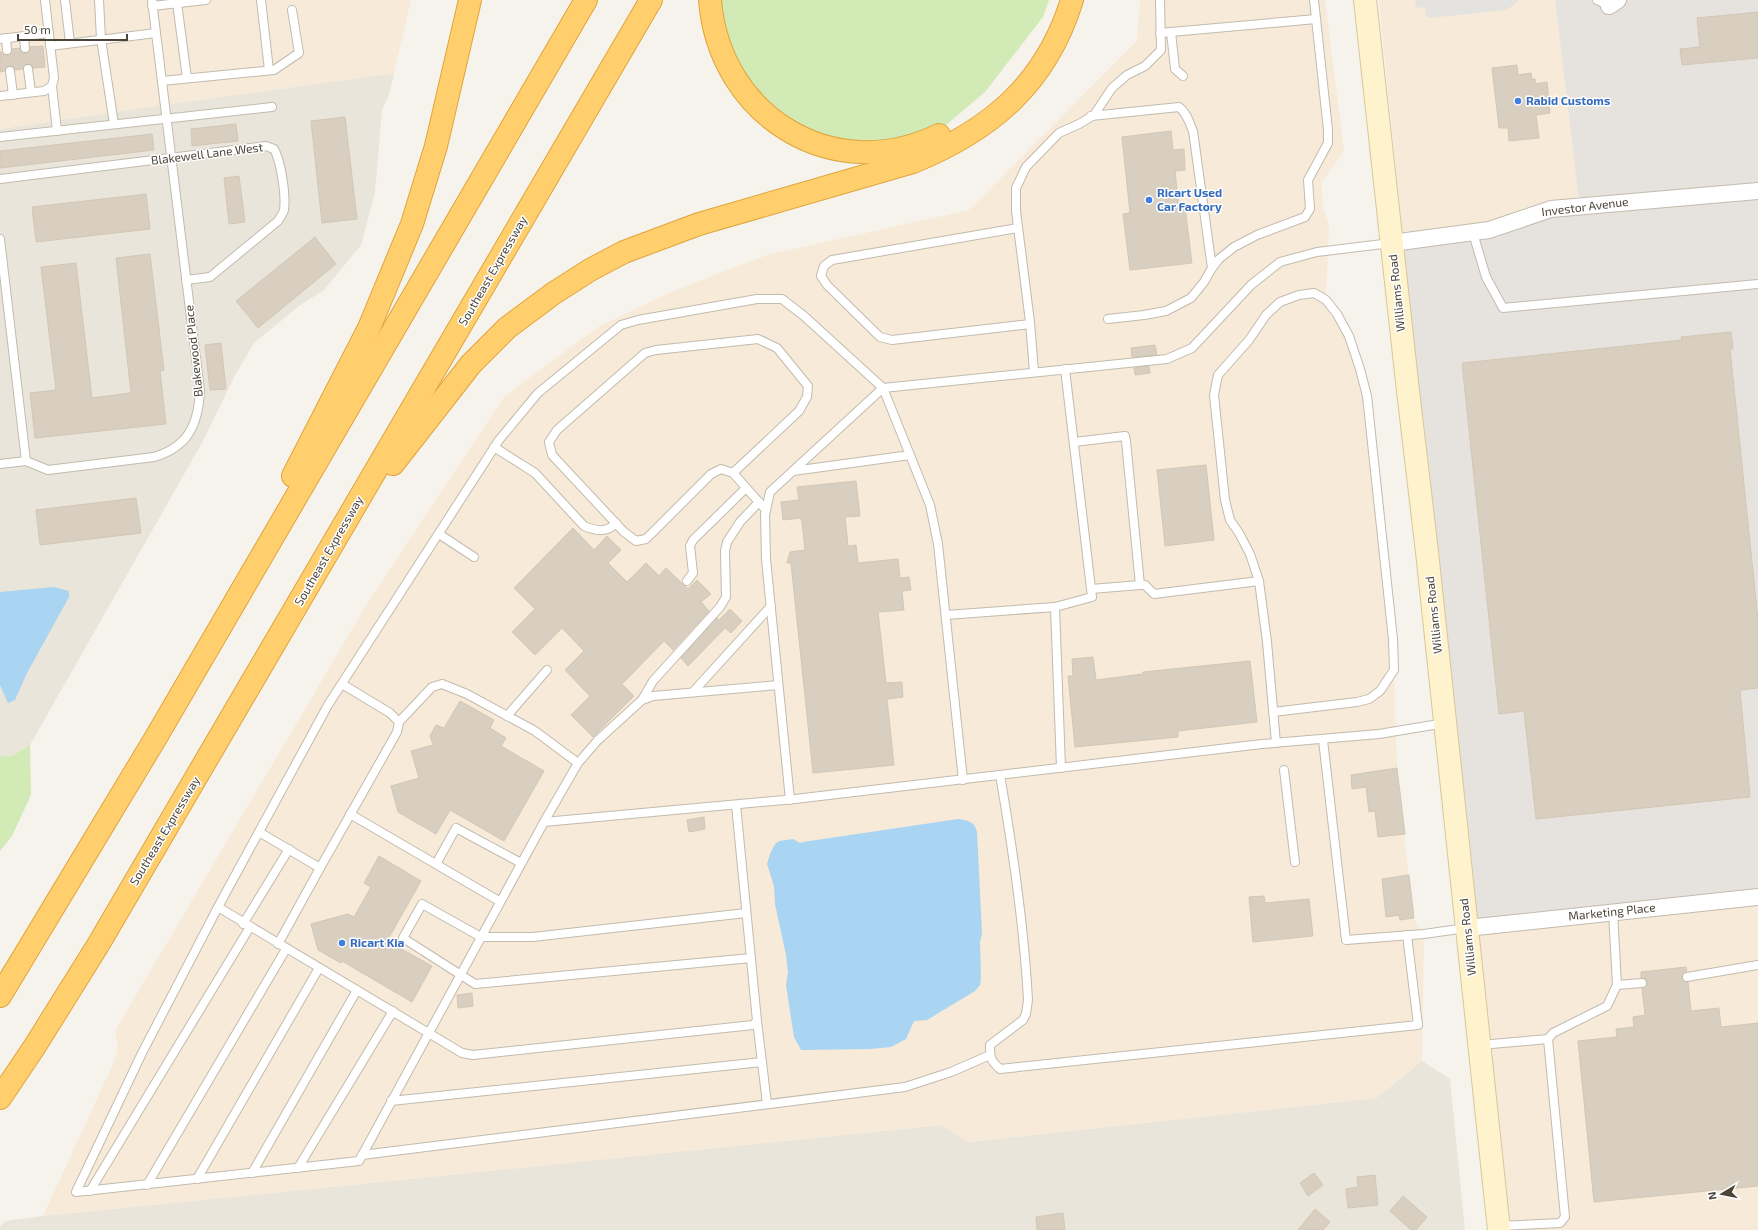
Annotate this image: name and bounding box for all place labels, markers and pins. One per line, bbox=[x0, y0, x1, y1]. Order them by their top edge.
place label: Rabid Customs bbox=[1526, 93, 1610, 107]
marker: Rabid Customs bbox=[1513, 96, 1523, 106]
place label: Ricart Used Car Factory bbox=[1157, 185, 1222, 214]
marker: Ricart Used Car Factory bbox=[1144, 195, 1154, 205]
place label: Ricart Kia bbox=[350, 935, 405, 949]
marker: Ricart Kia bbox=[337, 938, 347, 948]

